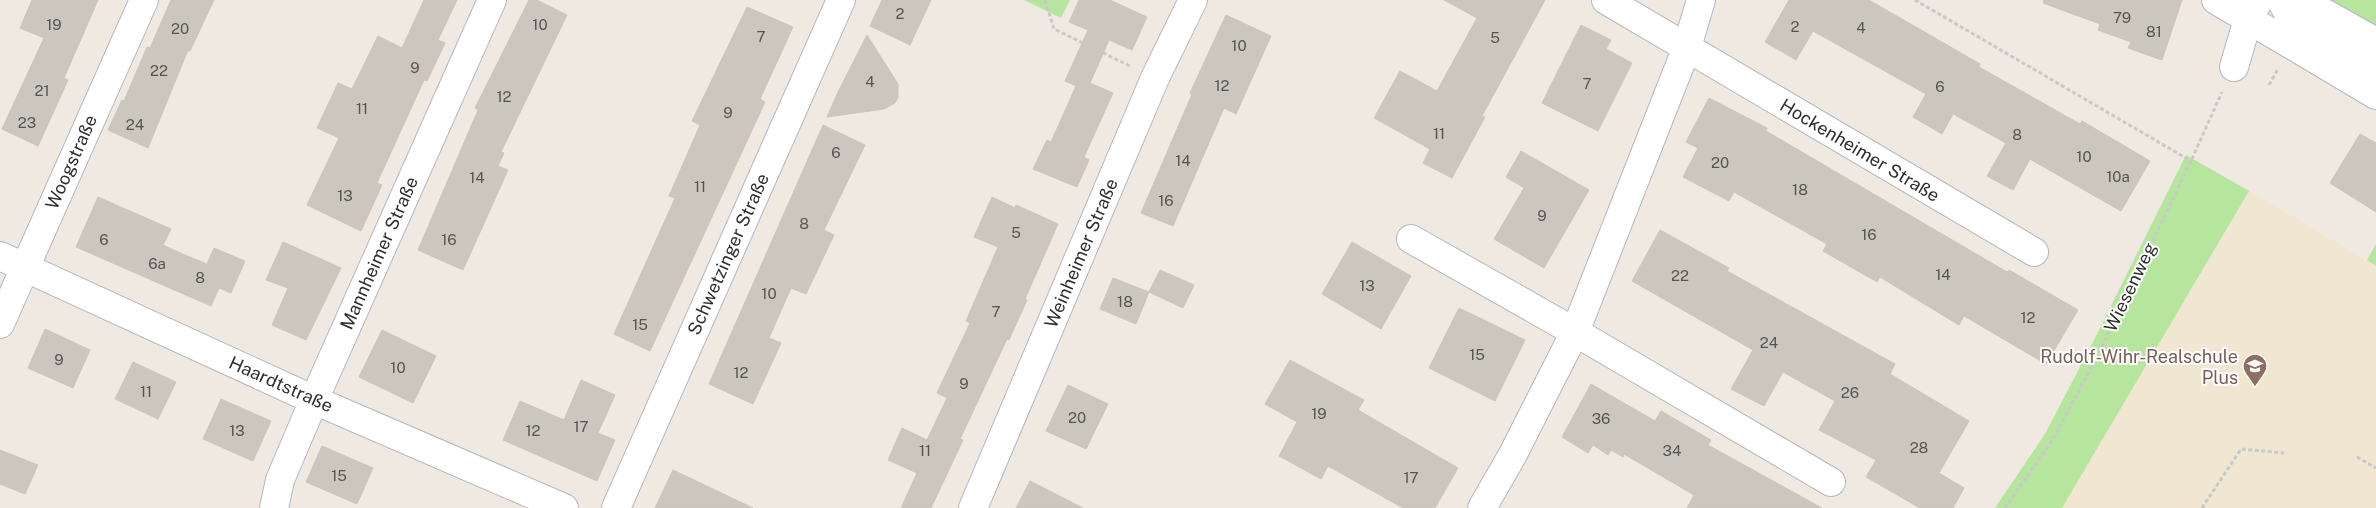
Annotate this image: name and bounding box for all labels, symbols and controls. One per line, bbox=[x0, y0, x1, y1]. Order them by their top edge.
house number: 2 bbox=[896, 5, 905, 22]
house number: 79 bbox=[2113, 9, 2131, 26]
house number: 19 bbox=[46, 16, 62, 33]
house number: 10 bbox=[532, 16, 548, 33]
house number: 2 bbox=[1791, 18, 1800, 35]
house number: 4 bbox=[1856, 19, 1866, 36]
house number: 20 bbox=[171, 20, 189, 37]
house number: 81 bbox=[2146, 23, 2162, 40]
house number: 7 bbox=[756, 28, 766, 45]
house number: 5 bbox=[1490, 29, 1500, 46]
house number: 10 bbox=[1231, 37, 1247, 54]
house number: 9 bbox=[410, 59, 420, 76]
house number: 22 bbox=[150, 62, 168, 79]
house number: 4 bbox=[865, 73, 875, 90]
house number: 7 bbox=[1582, 75, 1592, 92]
house number: 12 bbox=[1214, 77, 1230, 94]
house number: 6 bbox=[1935, 78, 1945, 95]
house number: 21 bbox=[34, 82, 50, 99]
house number: 12 bbox=[496, 88, 512, 105]
street label: Hockenheimer Straße bbox=[1776, 94, 1944, 206]
house number: 11 bbox=[356, 100, 368, 117]
house number: 9 bbox=[723, 104, 733, 121]
street label: Woogstraße bbox=[41, 112, 101, 212]
house number: 23 bbox=[18, 114, 36, 131]
house number: 24 bbox=[126, 116, 144, 133]
house number: 11 bbox=[1433, 125, 1445, 142]
house number: 8 bbox=[2012, 126, 2022, 143]
house number: 6 bbox=[831, 144, 841, 161]
house number: 10 bbox=[2076, 148, 2092, 165]
house number: 14 bbox=[1175, 152, 1191, 169]
house number: 20 bbox=[1711, 154, 1729, 171]
house number: 10a bbox=[2106, 168, 2130, 185]
house number: 14 bbox=[469, 169, 485, 186]
street label: Schwetzinger Straße bbox=[683, 170, 773, 338]
street label: Mannheimer Straße bbox=[336, 173, 422, 333]
street label: Weinheimer Straße bbox=[1040, 175, 1122, 331]
house number: 11 bbox=[694, 178, 706, 195]
house number: 18 bbox=[1792, 181, 1808, 198]
house number: 13 bbox=[337, 187, 353, 204]
house number: 16 bbox=[1158, 192, 1174, 209]
house number: 9 bbox=[1537, 207, 1547, 224]
house number: 8 bbox=[799, 215, 809, 232]
house number: 5 bbox=[1011, 224, 1021, 241]
house number: 16 bbox=[1861, 226, 1877, 243]
house number: 6 bbox=[99, 231, 109, 248]
house number: 16 bbox=[441, 231, 457, 248]
street label: Wiesenweg bbox=[2099, 239, 2161, 335]
house number: 6a bbox=[148, 255, 166, 272]
house number: 14 bbox=[1935, 266, 1951, 283]
house number: 22 bbox=[1671, 267, 1689, 284]
house number: 8 bbox=[195, 269, 205, 286]
house number: 13 bbox=[1359, 277, 1375, 294]
house number: 10 bbox=[761, 285, 777, 302]
house number: 18 bbox=[1117, 293, 1133, 310]
house number: 7 bbox=[991, 303, 1001, 320]
house number: 12 bbox=[2020, 309, 2036, 326]
house number: 15 bbox=[632, 316, 648, 333]
house number: 24 bbox=[1760, 334, 1778, 351]
house number: 15 bbox=[1469, 346, 1485, 363]
place label: Rudolf-Wihr-Realschule Plus bbox=[2040, 346, 2238, 388]
house number: 9 bbox=[54, 351, 64, 368]
street label: Haardtstraße bbox=[226, 352, 336, 416]
school or university icon: Rudolf-Wihr-Realschule Plus bbox=[2242, 353, 2268, 387]
house number: 10 bbox=[390, 359, 406, 376]
house number: 12 bbox=[733, 364, 749, 381]
house number: 9 bbox=[959, 375, 969, 392]
house number: 11 bbox=[140, 383, 152, 400]
house number: 26 bbox=[1841, 384, 1859, 401]
house number: 19 bbox=[1311, 405, 1327, 422]
house number: 20 bbox=[1068, 409, 1086, 426]
house number: 36 bbox=[1592, 410, 1610, 427]
house number: 17 bbox=[573, 418, 589, 435]
house number: 13 bbox=[229, 422, 245, 439]
house number: 12 bbox=[525, 422, 541, 439]
house number: 28 bbox=[1910, 439, 1928, 456]
house number: 11 bbox=[919, 442, 931, 459]
house number: 34 bbox=[1663, 442, 1681, 459]
house number: 15 bbox=[331, 467, 347, 484]
house number: 17 bbox=[1403, 469, 1419, 486]

